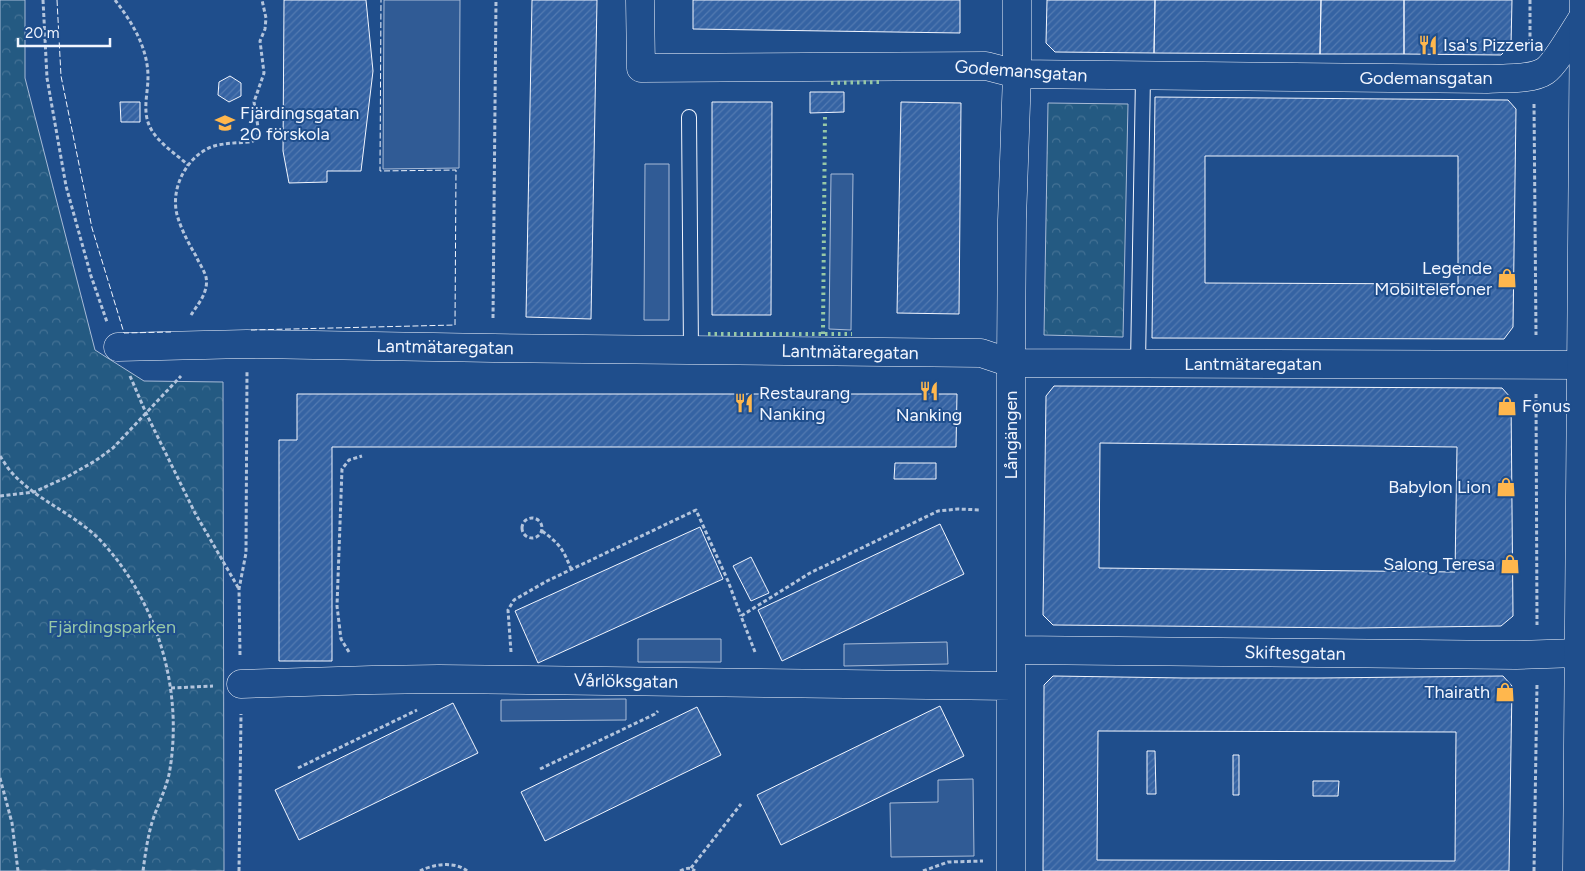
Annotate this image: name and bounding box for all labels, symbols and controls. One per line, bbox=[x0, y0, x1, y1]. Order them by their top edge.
scale bar bbox=[18, 15, 110, 47]
text: 20 m bbox=[25, 24, 59, 42]
restaurant icon: Isa's Pizzeria bbox=[1417, 34, 1439, 56]
place label: Isa's Pizzeria bbox=[1443, 34, 1543, 56]
street label: Godemansgatan bbox=[954, 55, 1088, 87]
street label: Godemansgatan bbox=[1359, 67, 1493, 89]
place label: Fjärdingsgatan 20 förskola bbox=[240, 102, 359, 145]
school or university icon: Fjärdingsgatan 20 förskola bbox=[214, 112, 236, 134]
place label: Legende Mobiltelefoner bbox=[1374, 257, 1492, 300]
shop icon: Legende Mobiltelefoner bbox=[1496, 267, 1518, 289]
street label: Lantmätaregatan bbox=[376, 335, 514, 359]
street label: Lantmätaregatan bbox=[781, 340, 919, 364]
street label: Lantmätaregatan bbox=[1184, 353, 1322, 375]
restaurant icon: Nanking bbox=[918, 380, 940, 402]
place label: Restaurang Nanking bbox=[759, 382, 850, 425]
street label: Långängen bbox=[1000, 391, 1022, 479]
restaurant icon: Restaurang Nanking bbox=[733, 392, 755, 414]
shop icon: Fonus bbox=[1496, 395, 1518, 417]
place label: Fonus bbox=[1522, 395, 1571, 417]
place label: Nanking bbox=[896, 404, 962, 426]
place label: Babylon Lion bbox=[1388, 476, 1491, 498]
shop icon: Babylon Lion bbox=[1495, 476, 1517, 498]
place label: Salong Teresa bbox=[1383, 553, 1495, 575]
shop icon: Salong Teresa bbox=[1499, 553, 1521, 575]
park label: Fjärdingsparken bbox=[48, 616, 176, 638]
street label: Skiftesgatan bbox=[1244, 641, 1346, 665]
street label: Vårlöksgatan bbox=[574, 669, 678, 693]
place label: Thairath bbox=[1425, 681, 1490, 703]
shop icon: Thairath bbox=[1494, 681, 1516, 703]

